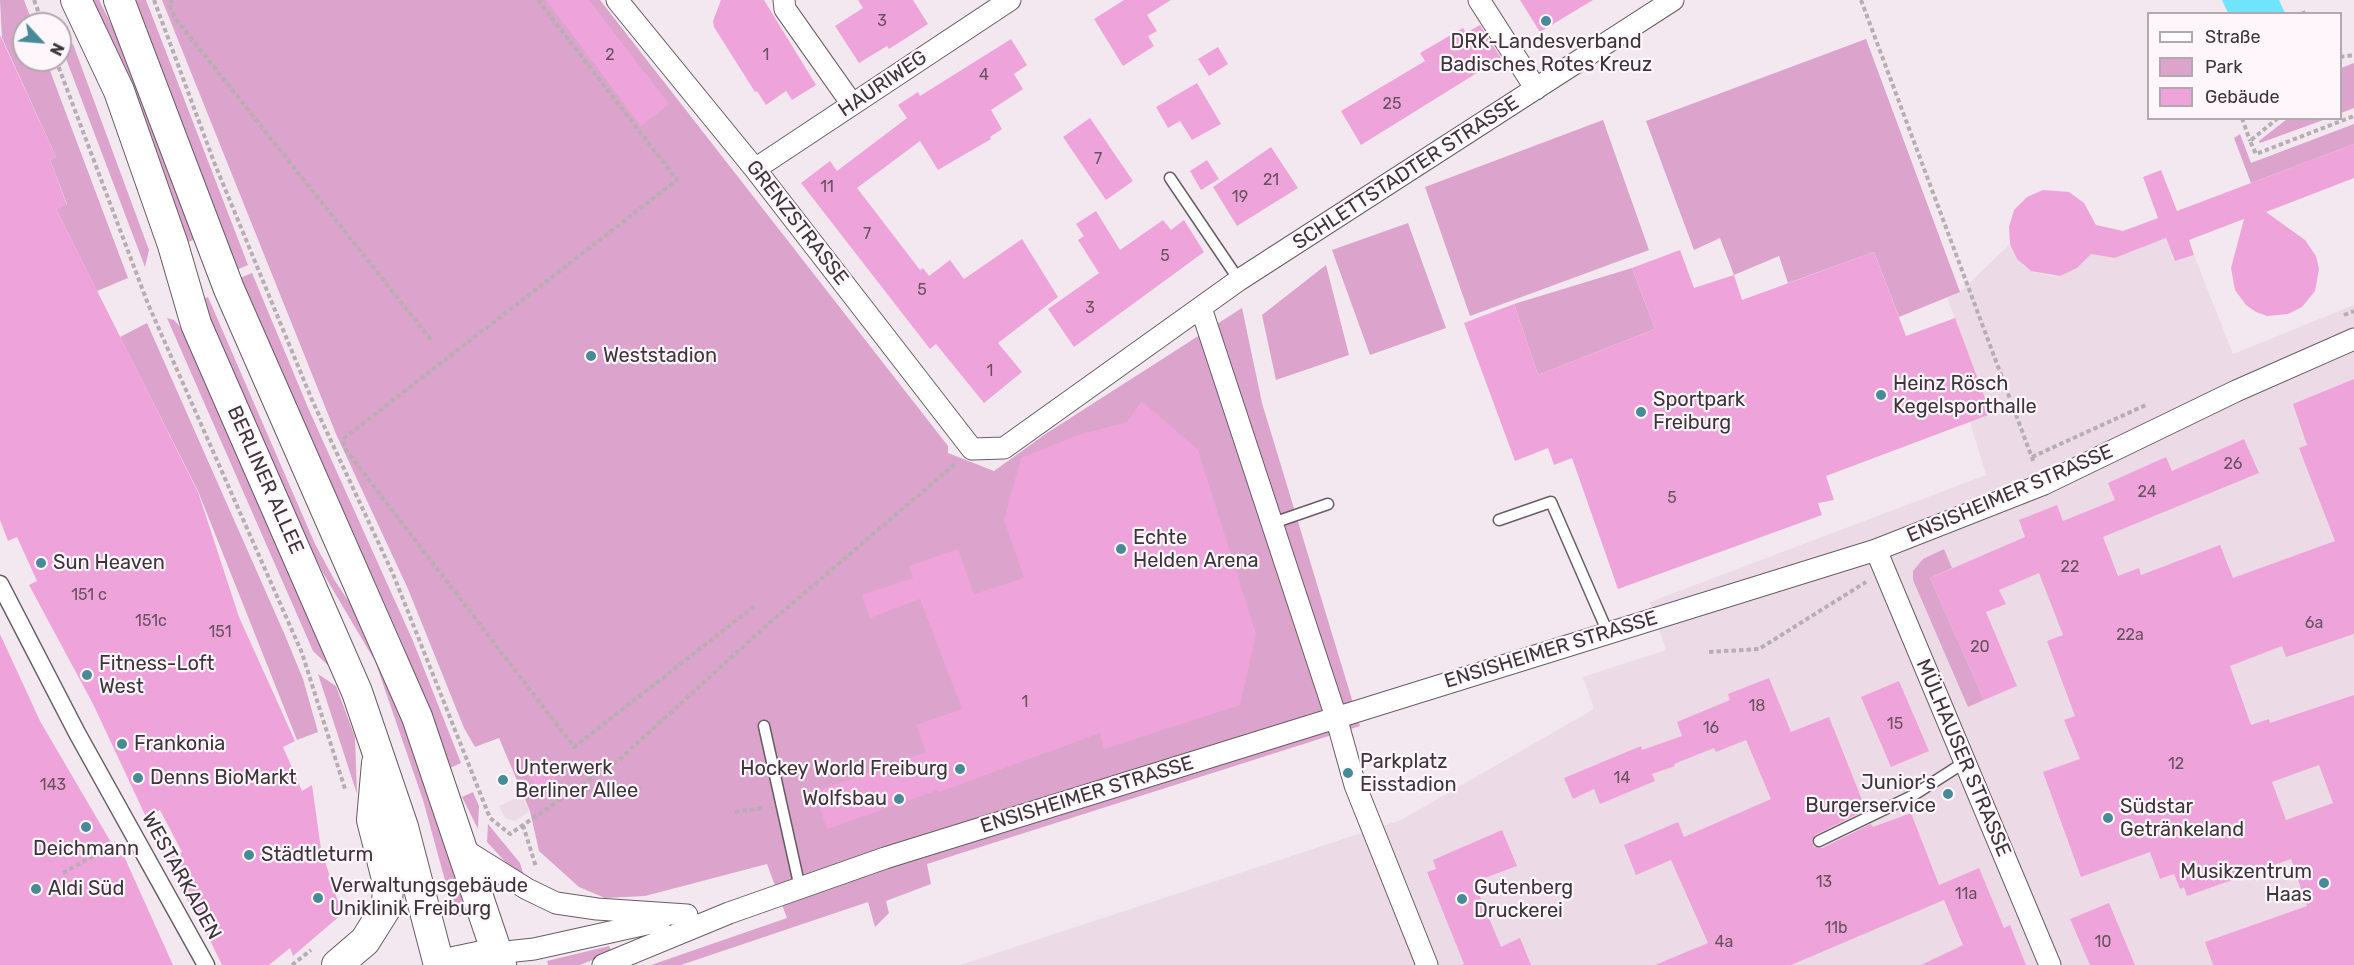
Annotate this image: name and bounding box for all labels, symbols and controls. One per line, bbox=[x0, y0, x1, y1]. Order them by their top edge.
house number: 3 bbox=[877, 11, 887, 31]
north arrow bbox=[12, 12, 72, 72]
legend bbox=[2147, 12, 2342, 120]
marker: DRK-Landesverband Badisches Rotes Kreuz bbox=[1539, 14, 1553, 28]
text: Straße bbox=[2205, 26, 2261, 48]
place label: DRK-Landesverband Badisches Rotes Kreuz bbox=[1440, 30, 1652, 77]
text: N bbox=[46, 40, 68, 59]
house number: 2 bbox=[605, 45, 615, 65]
house number: 1 bbox=[763, 45, 769, 65]
street label: HAURIWEG bbox=[834, 46, 932, 122]
text: Park bbox=[2205, 56, 2242, 78]
house number: 4 bbox=[979, 65, 989, 85]
text: Gebäude bbox=[2205, 86, 2280, 108]
street label: SCHLETTSTADTER STRASSE bbox=[1288, 91, 1524, 255]
house number: 25 bbox=[1383, 94, 1401, 114]
house number: 7 bbox=[1094, 149, 1102, 169]
street label: GRENZSTRASSE bbox=[741, 156, 853, 290]
house number: 21 bbox=[1263, 170, 1279, 190]
house number: 11 bbox=[820, 177, 834, 197]
house number: 19 bbox=[1232, 187, 1248, 207]
house number: 7 bbox=[863, 224, 871, 244]
house number: 5 bbox=[1160, 246, 1170, 266]
house number: 5 bbox=[917, 280, 927, 300]
house number: 3 bbox=[1085, 298, 1095, 318]
place label: Weststadion bbox=[603, 344, 717, 368]
marker: Weststadion bbox=[584, 349, 598, 363]
house number: 1 bbox=[987, 361, 993, 381]
place label: Heinz Rösch Kegelsporthalle bbox=[1893, 372, 2037, 419]
place label: Sportpark Freiburg bbox=[1653, 388, 1745, 435]
marker: Heinz Rösch Kegelsporthalle bbox=[1874, 388, 1888, 402]
street label: BERLINER ALLEE bbox=[222, 402, 308, 558]
marker: Sportpark Freiburg bbox=[1634, 405, 1648, 419]
street label: ENSISHEIMER STRASSE bbox=[1903, 440, 2117, 548]
house number: 26 bbox=[2223, 454, 2243, 474]
house number: 24 bbox=[2137, 482, 2157, 502]
house number: 5 bbox=[1667, 488, 1677, 508]
place label: Echte Helden Arena bbox=[1133, 526, 1259, 573]
marker: Echte Helden Arena bbox=[1114, 542, 1128, 556]
place label: Sun Heaven bbox=[53, 551, 165, 575]
marker: Sun Heaven bbox=[34, 556, 48, 570]
house number: 22 bbox=[2061, 557, 2079, 577]
house number: 151 c bbox=[71, 585, 107, 605]
street label: ENSISHEIMER STRASSE bbox=[1442, 606, 1660, 694]
house number: 151c bbox=[135, 611, 167, 631]
house number: 6a bbox=[2305, 613, 2323, 633]
house number: 151 bbox=[209, 622, 231, 642]
house number: 22a bbox=[2116, 625, 2144, 645]
house number: 20 bbox=[1970, 637, 1990, 657]
place label: Fitness-Loft West bbox=[99, 652, 214, 699]
street label: MÜLHAUSER STRASSE bbox=[1910, 656, 2016, 860]
marker: Fitness-Loft West bbox=[80, 668, 94, 682]
house number: 1 bbox=[1022, 692, 1028, 712]
house number: 18 bbox=[1748, 696, 1766, 716]
house number: 15 bbox=[1887, 714, 1903, 734]
house number: 16 bbox=[1703, 718, 1719, 738]
place label: Frankonia bbox=[134, 732, 225, 756]
marker: Frankonia bbox=[115, 737, 129, 751]
place label: Parkplatz Eisstadion bbox=[1360, 750, 1457, 797]
street label: ENSISHEIMER STRASSE bbox=[978, 751, 1196, 839]
house number: 12 bbox=[2168, 754, 2184, 774]
place label: Unterwerk Berliner Allee bbox=[515, 756, 638, 803]
place label: Hockey World Freiburg bbox=[740, 757, 948, 781]
marker: Hockey World Freiburg bbox=[953, 762, 967, 776]
place label: Denns BioMarkt bbox=[150, 766, 297, 790]
marker: Parkplatz Eisstadion bbox=[1341, 766, 1355, 780]
house number: 14 bbox=[1614, 768, 1630, 788]
marker: Denns BioMarkt bbox=[131, 771, 145, 785]
place label: Junior's Burgerservice bbox=[1805, 771, 1936, 818]
marker: Unterwerk Berliner Allee bbox=[496, 773, 510, 787]
house number: 143 bbox=[40, 775, 66, 795]
place label: Wolfsbau bbox=[802, 787, 887, 811]
marker: Junior's Burgerservice bbox=[1941, 787, 1955, 801]
marker: Wolfsbau bbox=[892, 792, 906, 806]
place label: Südstar Getränkeland bbox=[2120, 795, 2244, 842]
street label: WESTARKADEN bbox=[136, 808, 226, 944]
marker: Südstar Getränkeland bbox=[2101, 811, 2115, 825]
marker: Deichmann bbox=[79, 820, 93, 834]
place label: Deichmann bbox=[33, 837, 139, 861]
place label: Städtleturm bbox=[261, 843, 373, 867]
marker: Städtleturm bbox=[242, 848, 256, 862]
place label: Musikzentrum Haas bbox=[2180, 860, 2312, 907]
house number: 13 bbox=[1816, 872, 1832, 892]
place label: Verwaltungsgebäude Uniklinik Freiburg bbox=[330, 874, 528, 921]
place label: Gutenberg Druckerei bbox=[1474, 876, 1573, 923]
marker: Musikzentrum Haas bbox=[2317, 876, 2331, 890]
place label: Aldi Süd bbox=[48, 877, 124, 901]
marker: Aldi Süd bbox=[29, 882, 43, 896]
house number: 11a bbox=[1955, 884, 1977, 904]
marker: Verwaltungsgebäude Uniklinik Freiburg bbox=[311, 891, 325, 905]
marker: Gutenberg Druckerei bbox=[1455, 892, 1469, 906]
house number: 11b bbox=[1824, 918, 1848, 938]
house number: 4a bbox=[1715, 932, 1733, 952]
house number: 10 bbox=[2094, 932, 2112, 952]

